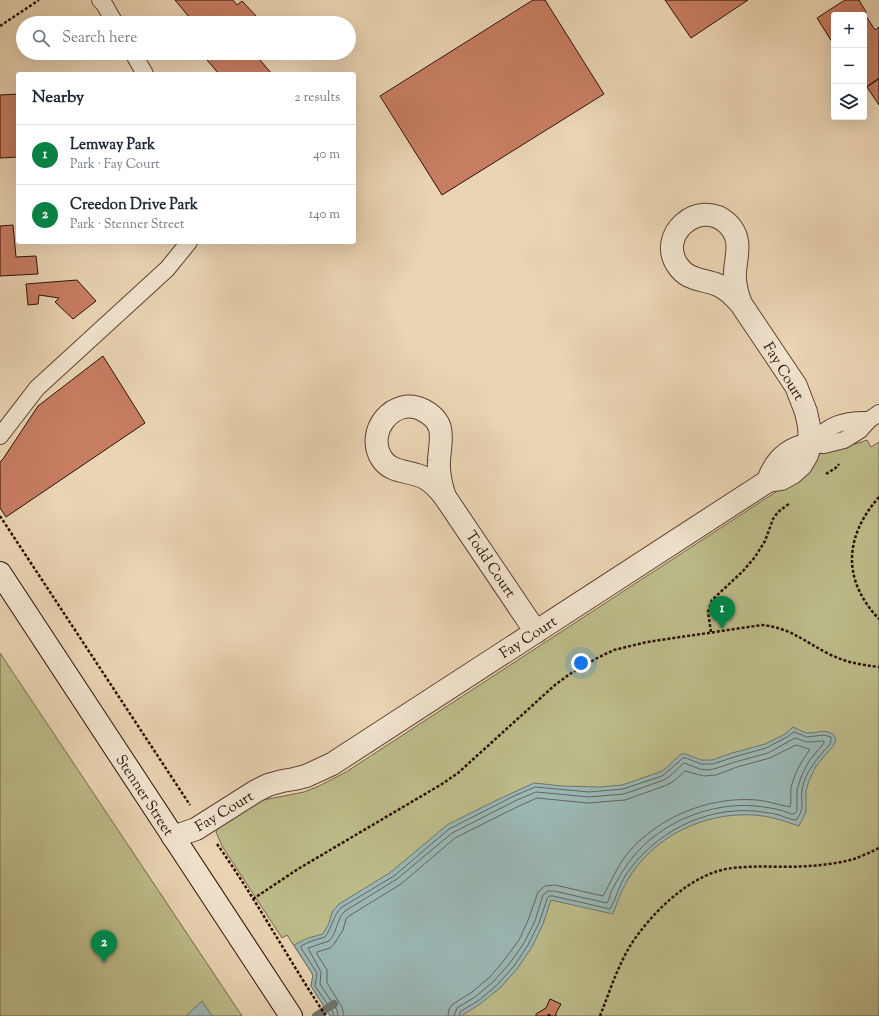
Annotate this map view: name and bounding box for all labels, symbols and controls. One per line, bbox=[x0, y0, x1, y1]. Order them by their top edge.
map controls bbox=[831, 12, 867, 120]
button: + bbox=[831, 12, 867, 48]
search box bbox=[16, 16, 356, 60]
icon: search bbox=[30, 27, 52, 49]
text: Search here bbox=[62, 28, 137, 49]
button: − bbox=[831, 48, 867, 84]
button: layers bbox=[831, 84, 867, 120]
text: Nearby bbox=[32, 86, 84, 110]
text: 2 results bbox=[295, 89, 340, 107]
text: Lemway Park bbox=[70, 135, 155, 156]
text: 1 bbox=[43, 146, 47, 164]
text: 40 m bbox=[313, 146, 340, 164]
text: Park · Fay Court bbox=[70, 156, 160, 174]
text: Creedon Drive Park bbox=[70, 195, 198, 216]
text: 2 bbox=[42, 206, 48, 224]
text: 140 m bbox=[309, 206, 340, 224]
text: Park · Stenner Street bbox=[70, 216, 184, 234]
street label: Fay Court bbox=[757, 339, 808, 405]
street label: Todd Court bbox=[460, 527, 520, 603]
pin: 1 bbox=[709, 596, 735, 629]
street label: Fay Court bbox=[496, 612, 562, 665]
your location bbox=[571, 653, 591, 673]
street label: Stenner Street bbox=[110, 751, 178, 841]
street label: Fay Court bbox=[192, 787, 258, 838]
pin: 2 bbox=[91, 930, 117, 963]

